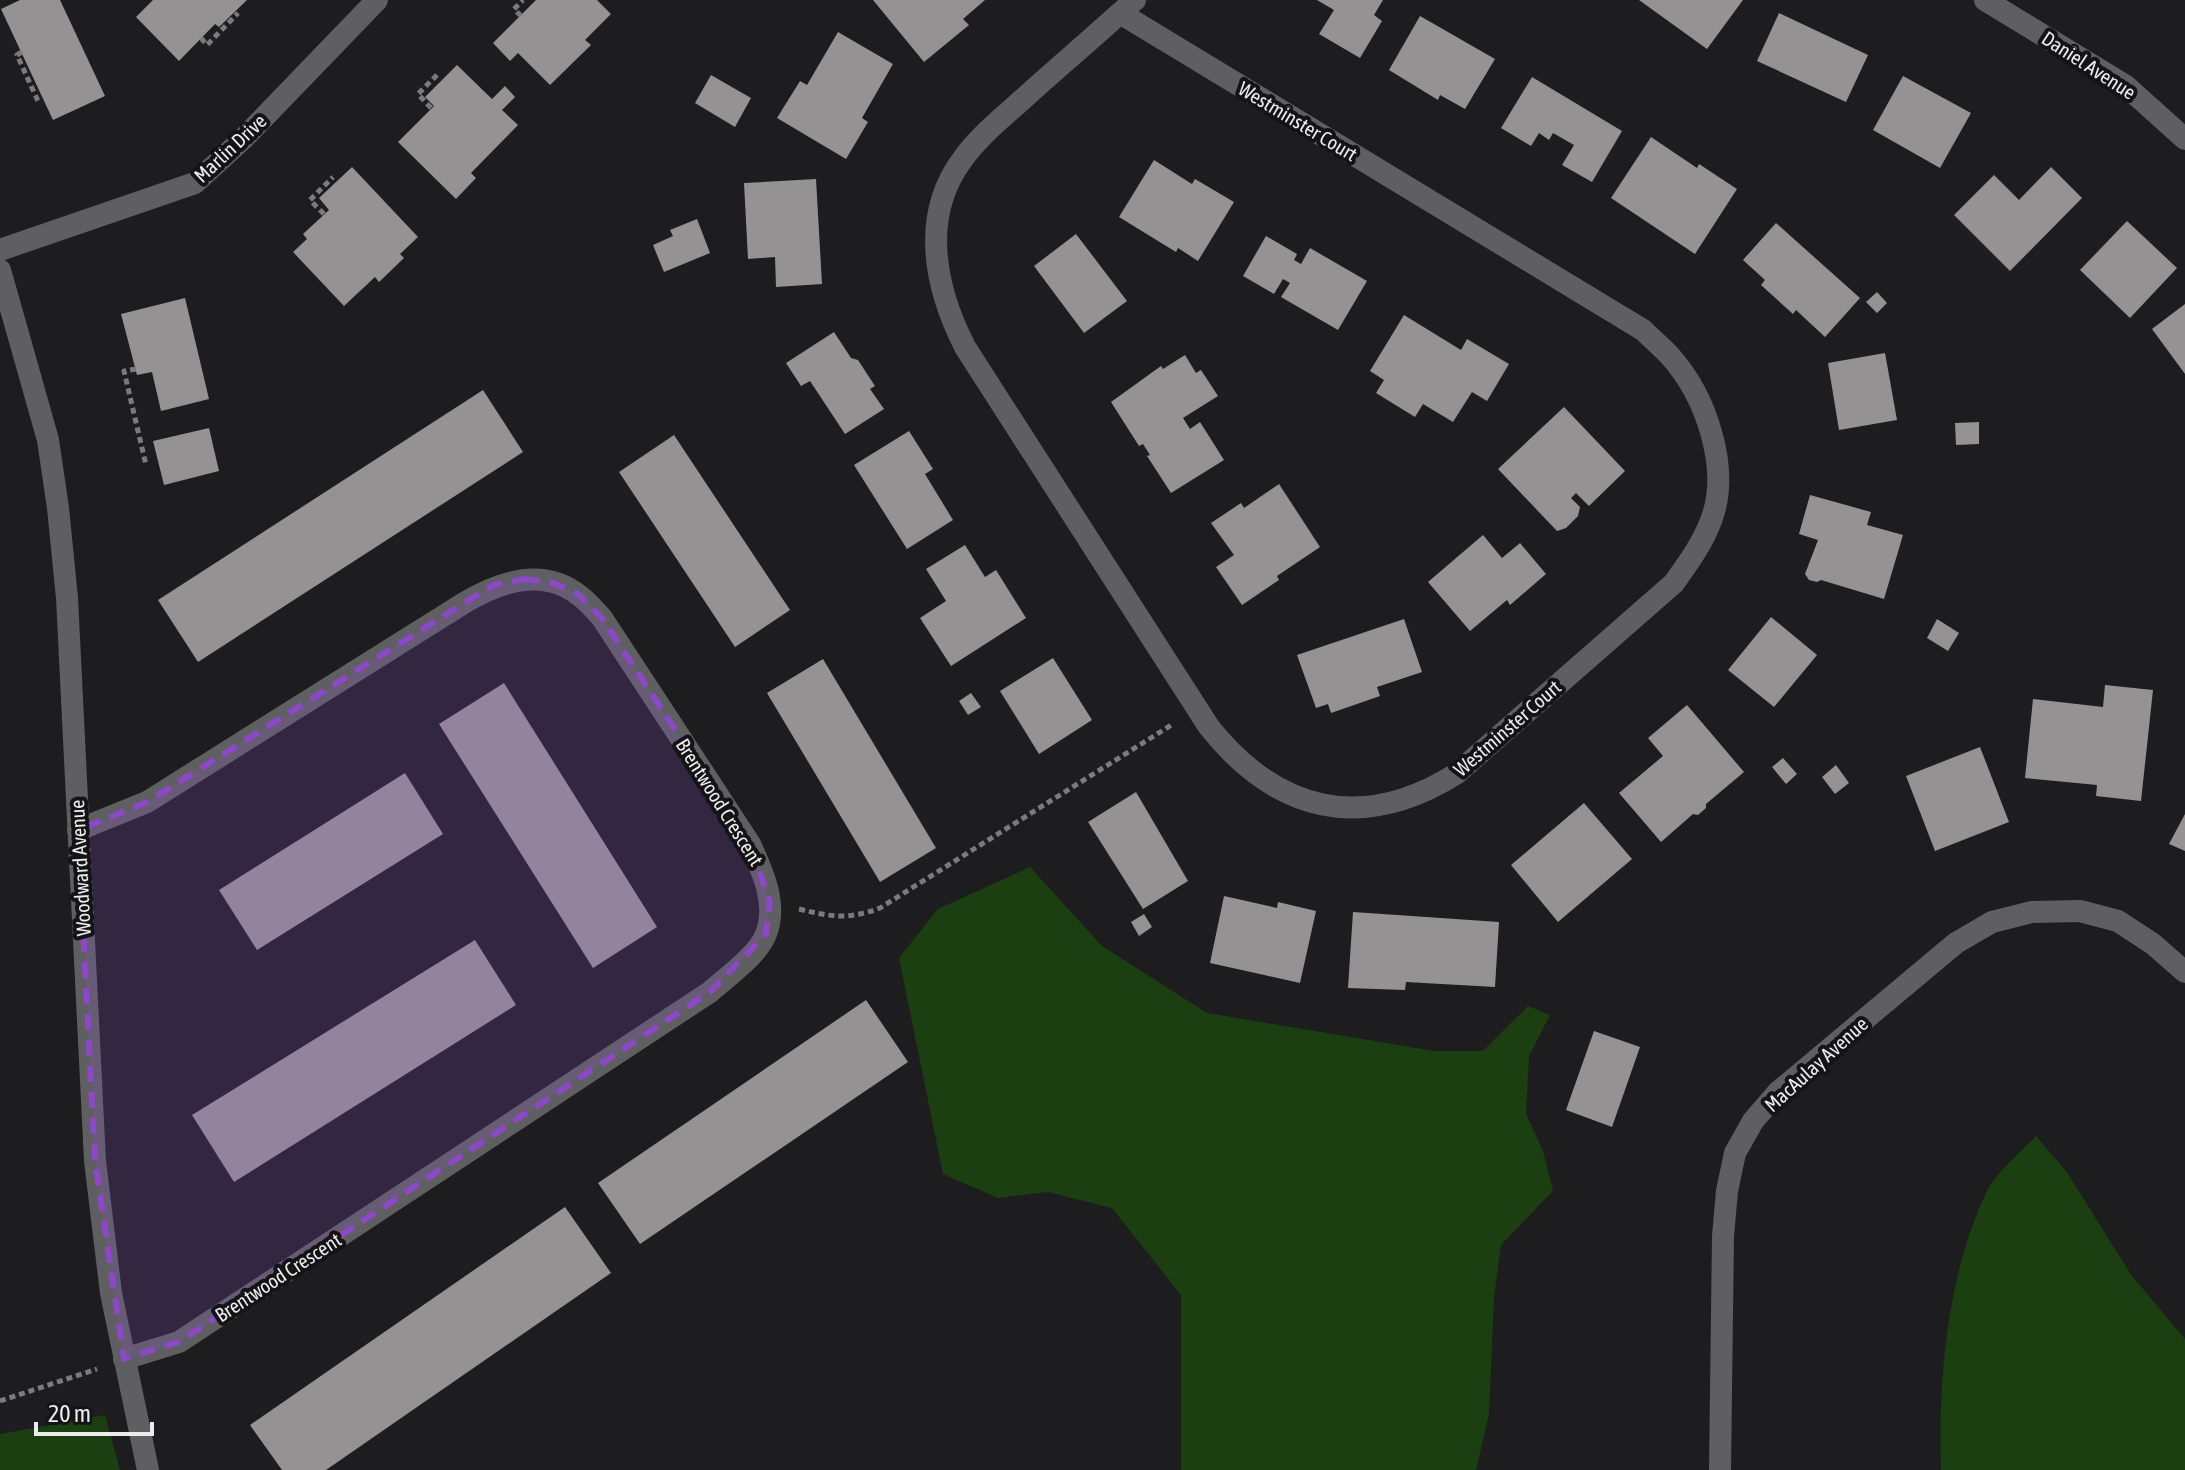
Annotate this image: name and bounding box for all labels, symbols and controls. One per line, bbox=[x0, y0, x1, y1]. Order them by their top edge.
street label: Daniel Avenue bbox=[2038, 26, 2140, 104]
street label: Westminster Court bbox=[1234, 77, 1362, 166]
street label: Marlin Drive bbox=[189, 109, 271, 187]
street label: Westminster Court bbox=[1449, 675, 1565, 781]
street label: Brentwood Crescent bbox=[672, 734, 768, 870]
street label: Woodward Avenue bbox=[65, 799, 95, 937]
street label: MacAulay Avenue bbox=[1760, 1012, 1872, 1116]
street label: Brentwood Crescent bbox=[211, 1228, 346, 1326]
scale bar bbox=[36, 1386, 152, 1436]
text: 20 m bbox=[48, 1400, 91, 1427]

